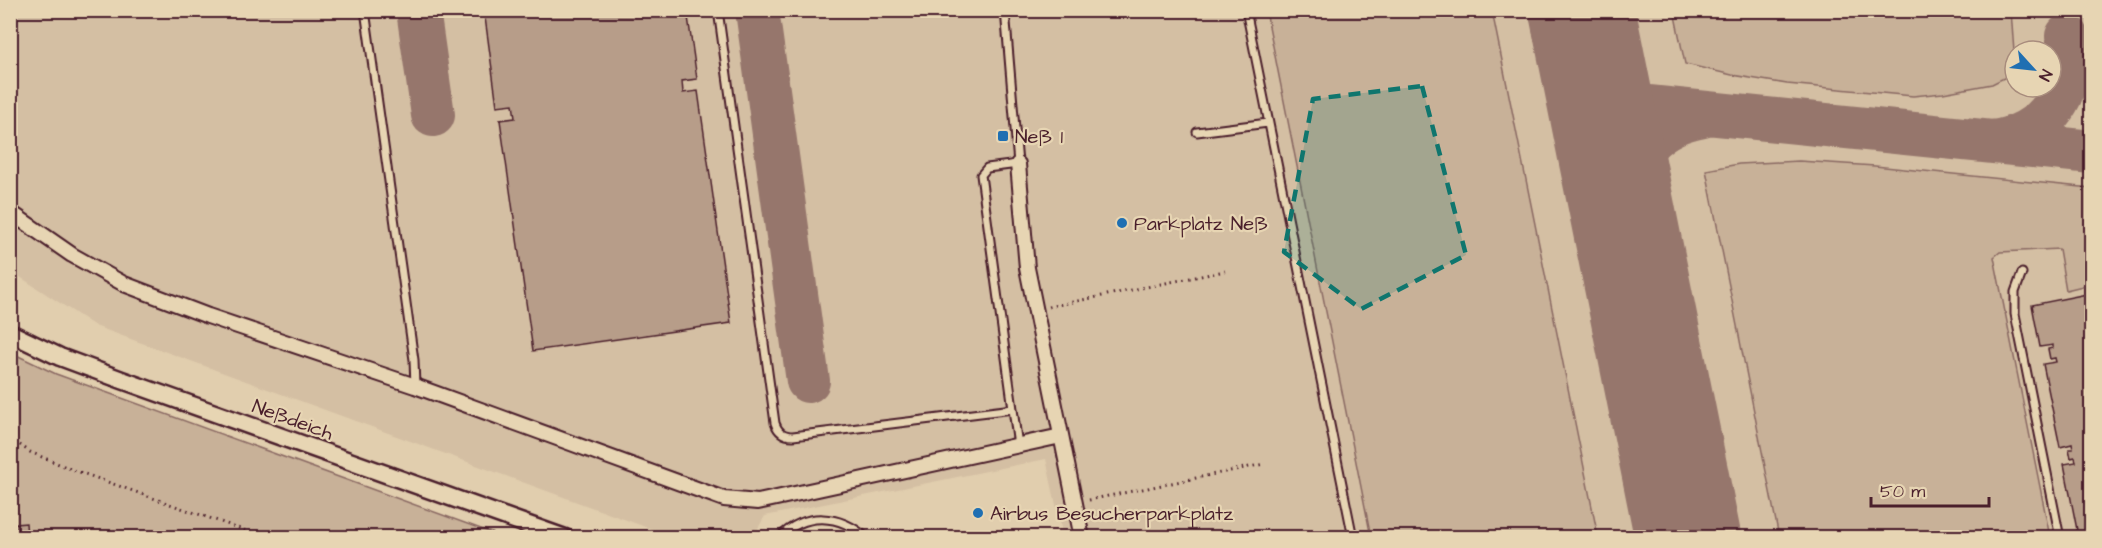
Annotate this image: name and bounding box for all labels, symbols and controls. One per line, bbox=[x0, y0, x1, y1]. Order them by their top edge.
north arrow bbox=[2003, 39, 2063, 99]
text: N bbox=[2033, 66, 2058, 85]
place label: Neß 1 bbox=[1015, 123, 1064, 151]
marker: Neß 1 bbox=[996, 129, 1010, 143]
place label: Parkplatz Neß bbox=[1134, 210, 1268, 238]
marker: Parkplatz Neß bbox=[1115, 216, 1129, 230]
street label: Neßdeich bbox=[248, 392, 337, 448]
scale bar bbox=[1871, 470, 1990, 508]
text: 50 m bbox=[1880, 479, 1925, 504]
place label: Airbus Besucherparkplatz bbox=[990, 500, 1233, 528]
marker: Airbus Besucherparkplatz bbox=[971, 506, 985, 520]

